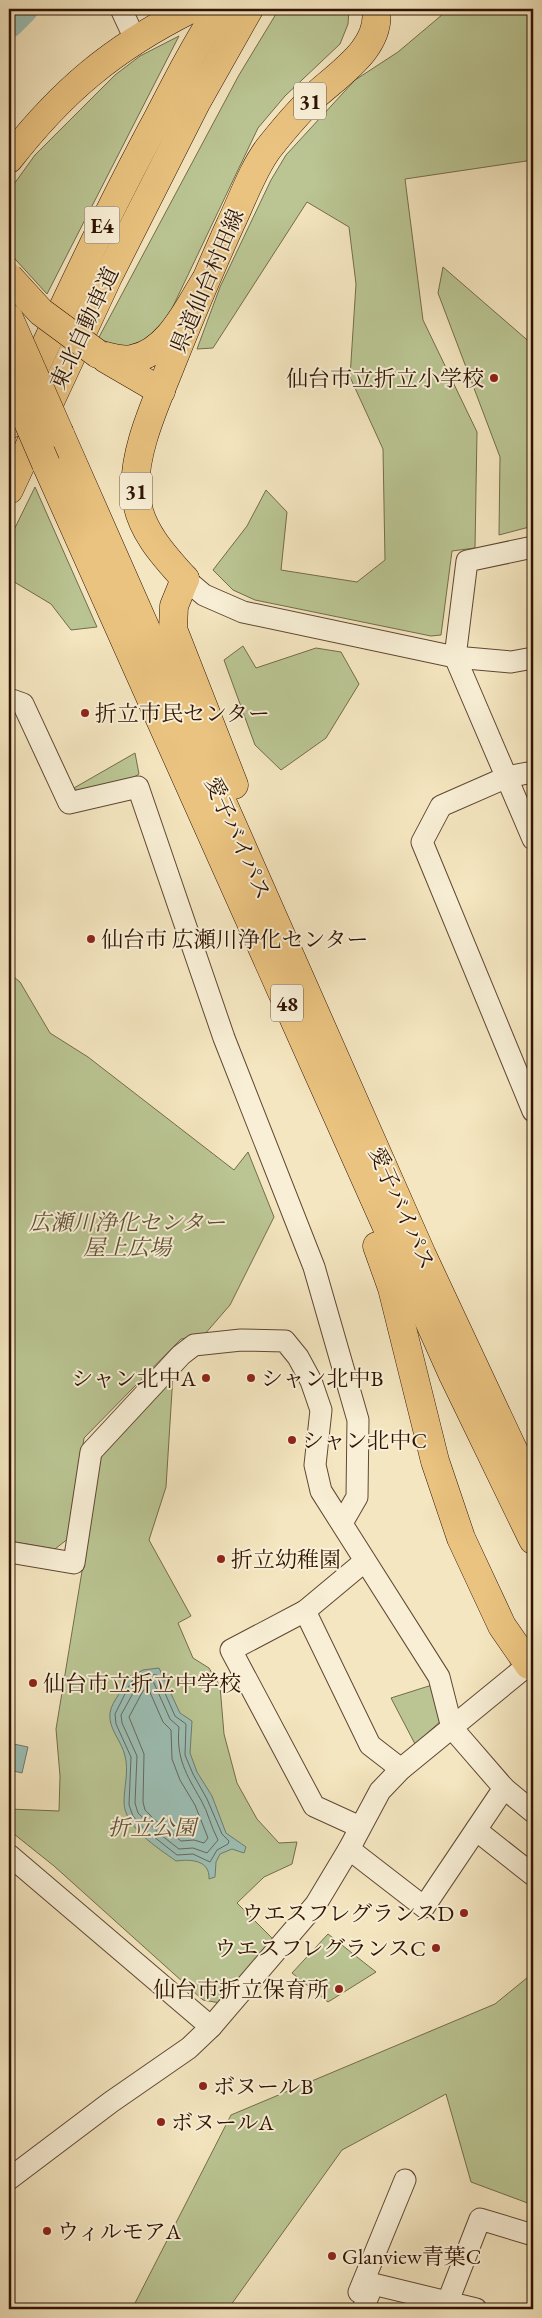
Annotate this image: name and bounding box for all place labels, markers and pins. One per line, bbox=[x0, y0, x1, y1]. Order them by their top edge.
place label: 仙台市立折立小学校 bbox=[286, 364, 484, 393]
marker: 仙台市立折立小学校 bbox=[488, 372, 500, 384]
place label: 折立市民センター bbox=[95, 699, 270, 728]
marker: 折立市民センター bbox=[79, 707, 91, 719]
place label: 仙台市 広瀬川浄化センター bbox=[101, 925, 369, 954]
marker: 仙台市 広瀬川浄化センター bbox=[85, 933, 97, 945]
place label: シャン北中A bbox=[71, 1364, 197, 1393]
place label: シャン北中B bbox=[261, 1364, 384, 1393]
marker: シャン北中A bbox=[200, 1372, 212, 1384]
marker: シャン北中B bbox=[245, 1372, 257, 1384]
place label: シャン北中C bbox=[302, 1426, 427, 1455]
marker: シャン北中C bbox=[286, 1434, 298, 1446]
place label: 折立幼稚園 bbox=[231, 1545, 341, 1574]
marker: 折立幼稚園 bbox=[215, 1553, 227, 1565]
place label: 仙台市立折立中学校 bbox=[43, 1669, 241, 1698]
marker: 仙台市立折立中学校 bbox=[27, 1677, 39, 1689]
place label: ウエスフレグランスD bbox=[241, 1899, 454, 1928]
marker: ウエスフレグランスD bbox=[458, 1907, 470, 1919]
place label: ウエスフレグランスC bbox=[214, 1934, 426, 1963]
marker: ウエスフレグランスC bbox=[430, 1942, 442, 1954]
place label: 仙台市折立保育所 bbox=[153, 1975, 329, 2004]
marker: 仙台市折立保育所 bbox=[333, 1983, 345, 1995]
place label: ボヌールB bbox=[213, 2072, 314, 2101]
marker: ボヌールB bbox=[197, 2080, 209, 2092]
place label: ボヌールA bbox=[171, 2108, 275, 2137]
marker: ボヌールA bbox=[155, 2116, 167, 2128]
place label: ウィルモアA bbox=[57, 2217, 182, 2246]
marker: ウィルモアA bbox=[41, 2225, 53, 2237]
place label: Glanview青葉C bbox=[342, 2242, 481, 2271]
marker: Glanview青葉C bbox=[326, 2250, 338, 2262]

